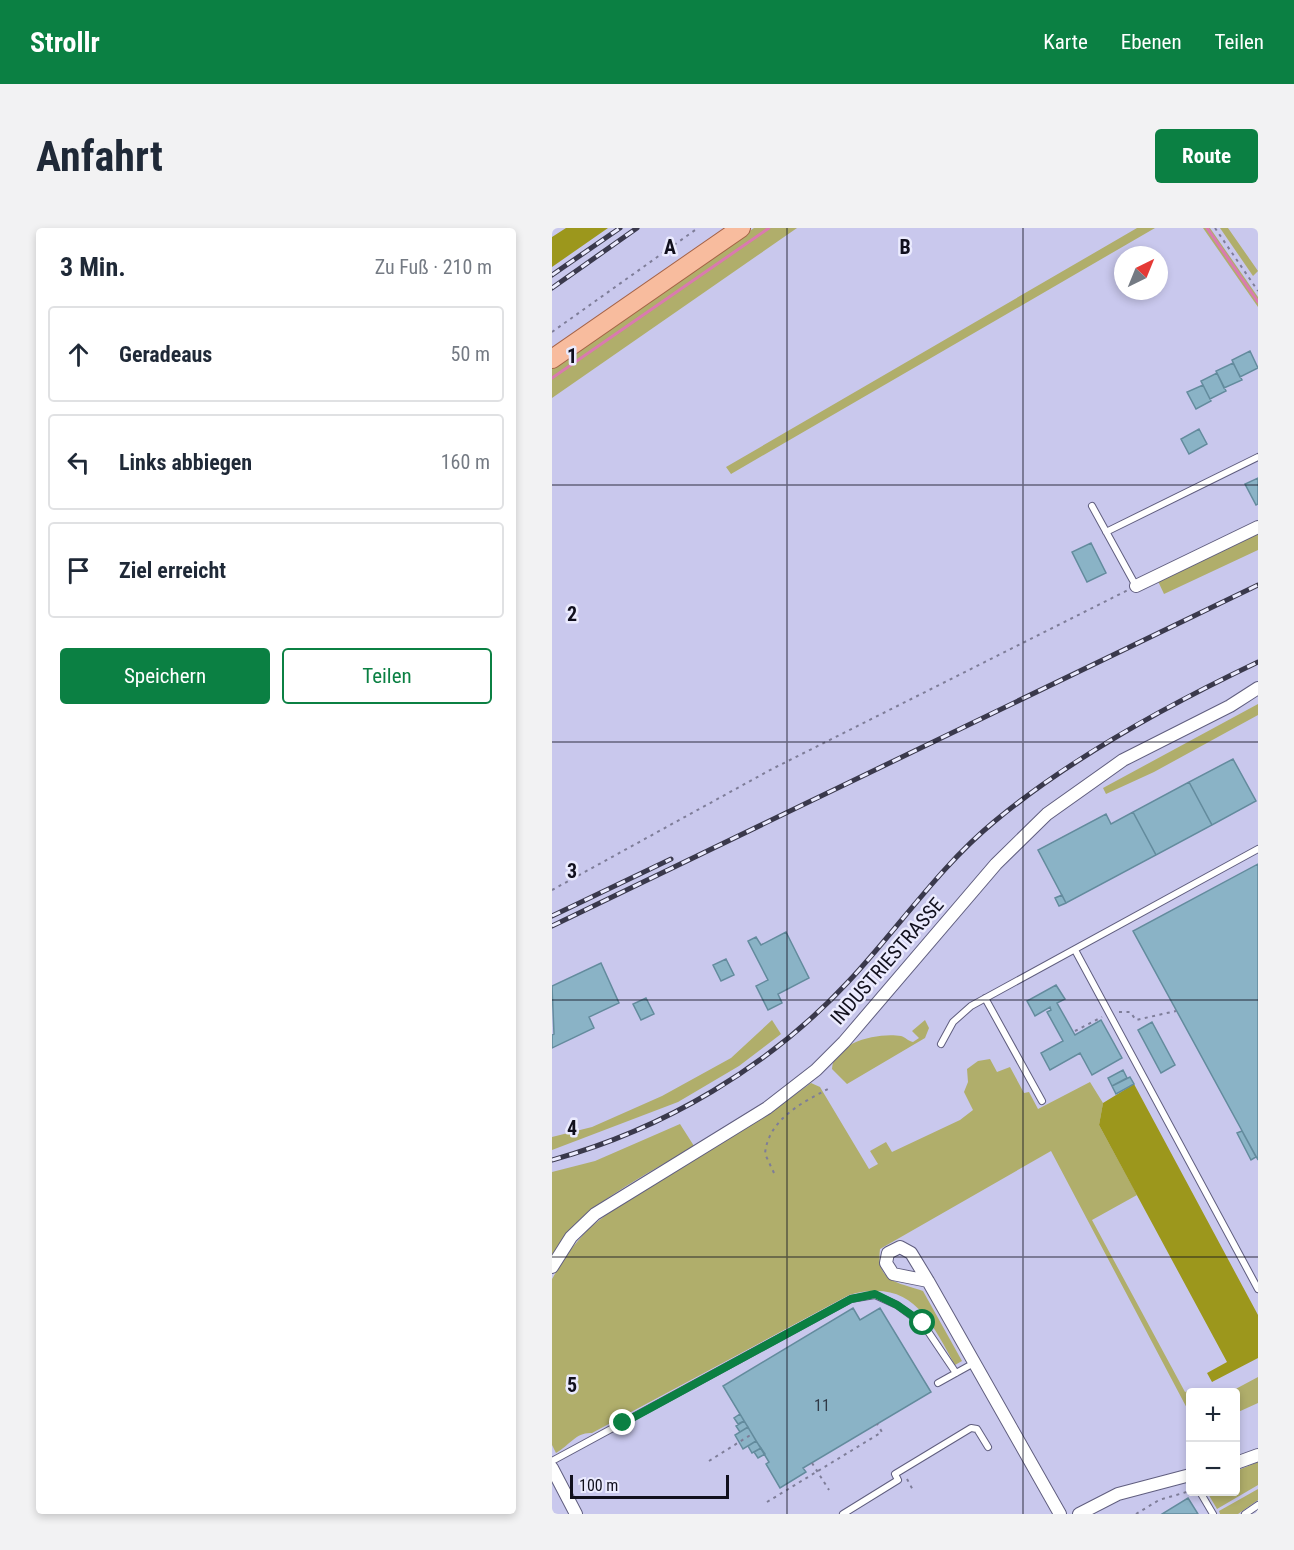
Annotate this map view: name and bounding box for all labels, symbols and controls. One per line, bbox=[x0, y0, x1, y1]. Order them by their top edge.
text: Strollr bbox=[30, 26, 100, 59]
text: Karte bbox=[1043, 30, 1088, 54]
text: Ebenen bbox=[1121, 30, 1182, 54]
text: Teilen bbox=[1215, 30, 1264, 54]
button: Route bbox=[1155, 129, 1258, 183]
text: Anfahrt bbox=[36, 132, 163, 181]
text: A bbox=[664, 235, 676, 259]
text: B bbox=[899, 235, 911, 259]
north arrow bbox=[1114, 246, 1168, 300]
text: 3 Min. bbox=[60, 252, 126, 282]
text: Zu Fuß · 210 m bbox=[375, 255, 492, 279]
icon: ahead bbox=[62, 338, 95, 371]
text: Geradeaus bbox=[119, 342, 212, 367]
text: 50 m bbox=[451, 342, 490, 366]
text: 1 bbox=[567, 344, 577, 368]
icon: left bbox=[62, 446, 95, 479]
text: Links abbiegen bbox=[119, 450, 252, 475]
text: 160 m bbox=[441, 450, 490, 474]
icon: arrive bbox=[62, 554, 95, 587]
text: Ziel erreicht bbox=[119, 558, 226, 583]
text: 2 bbox=[567, 602, 577, 626]
button: Speichern bbox=[60, 648, 270, 704]
button: Teilen bbox=[282, 648, 492, 704]
text: 3 bbox=[567, 859, 577, 883]
street label: INDUSTRIESTRASSE bbox=[825, 893, 949, 1029]
text: 4 bbox=[567, 1116, 577, 1140]
route start bbox=[909, 1309, 935, 1335]
text: 5 bbox=[567, 1373, 577, 1397]
map controls bbox=[1186, 1388, 1240, 1496]
button: + bbox=[1186, 1388, 1240, 1442]
house number: 11 bbox=[814, 1396, 830, 1415]
route end bbox=[609, 1409, 635, 1435]
button: − bbox=[1186, 1442, 1240, 1496]
scale bar bbox=[570, 1472, 729, 1500]
text: 100 m bbox=[579, 1476, 618, 1495]

